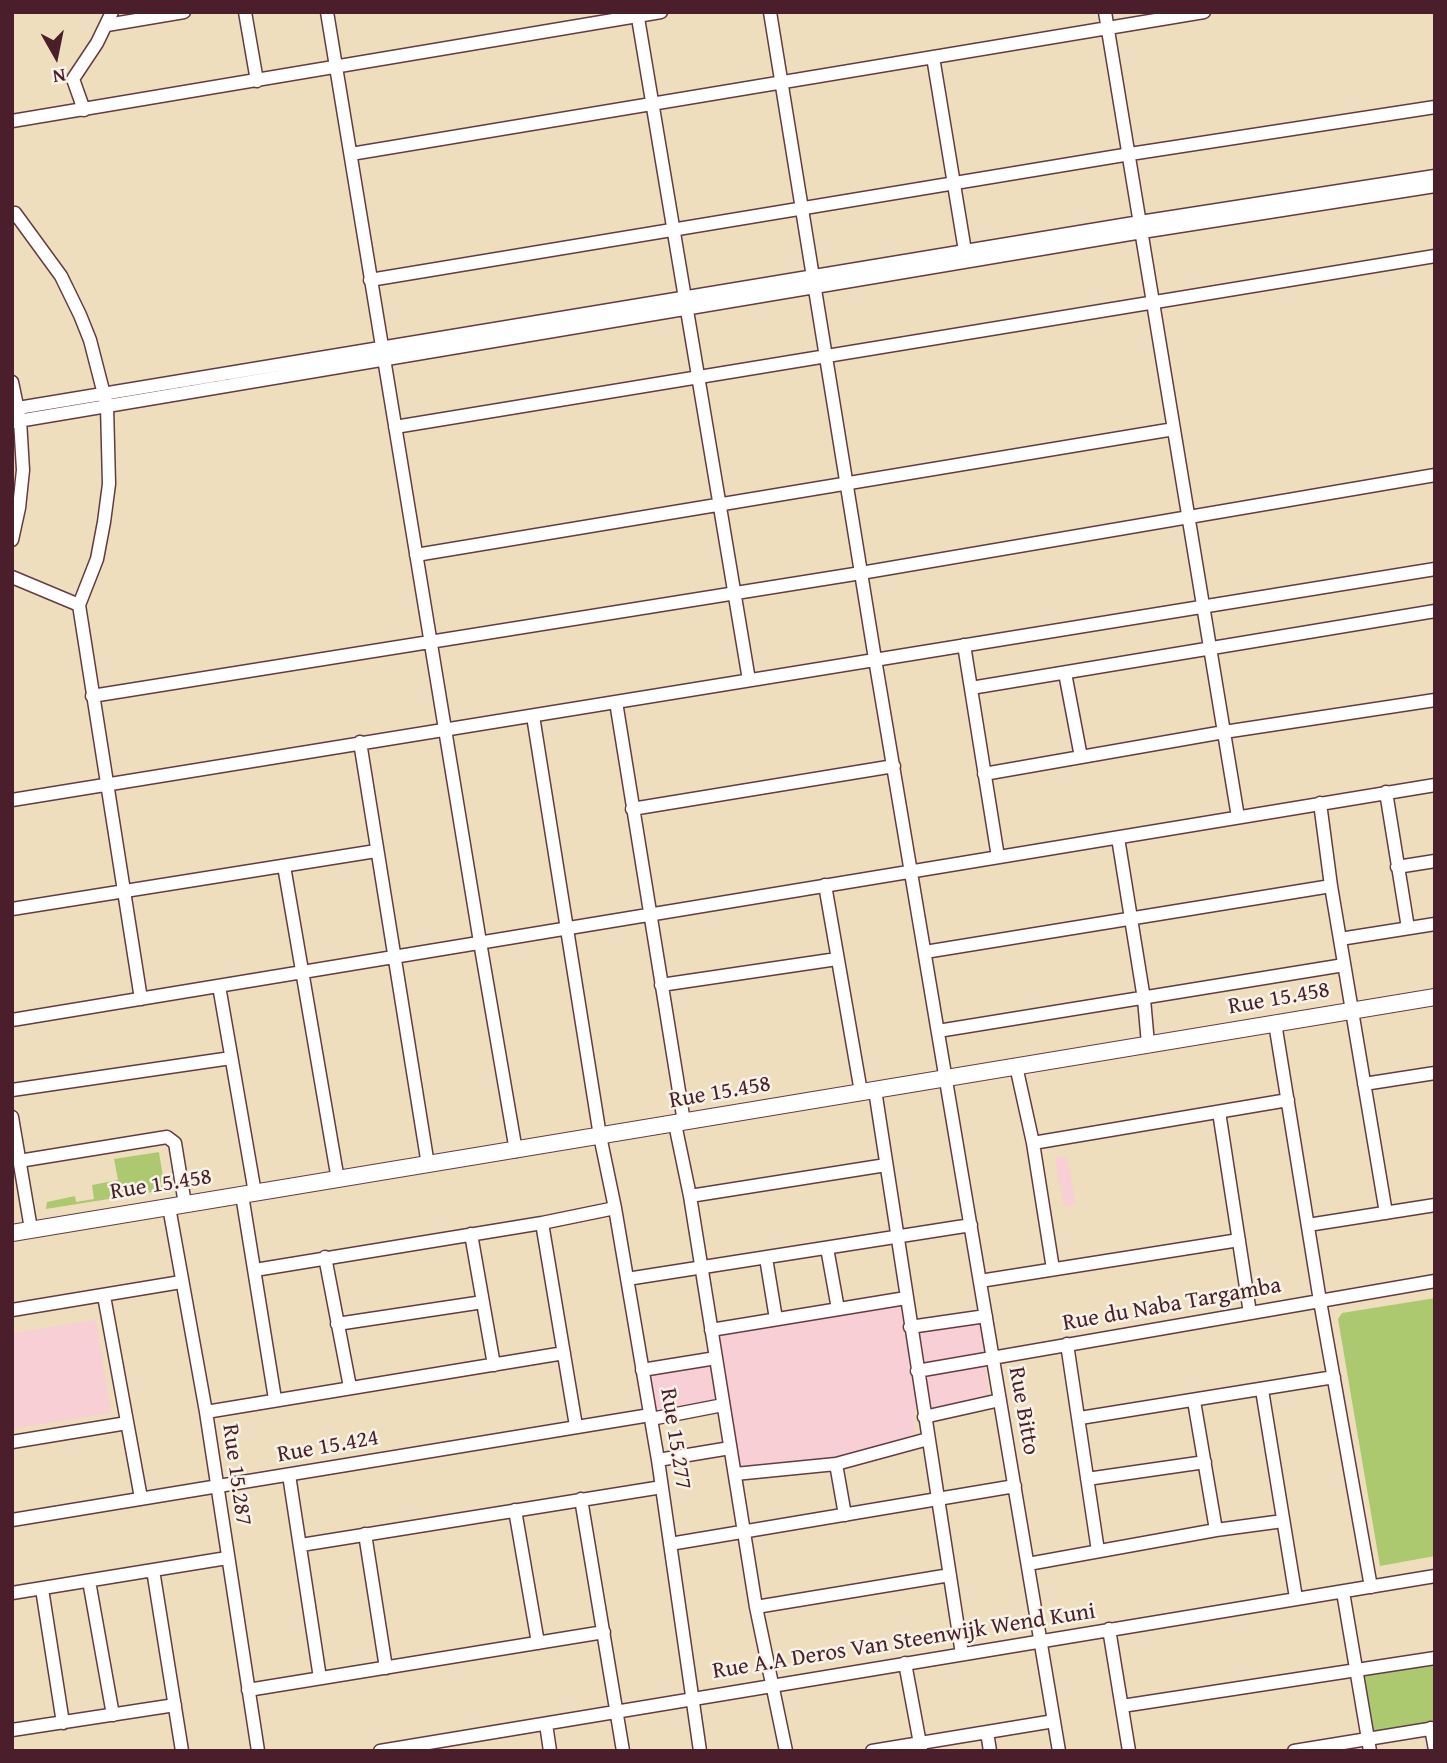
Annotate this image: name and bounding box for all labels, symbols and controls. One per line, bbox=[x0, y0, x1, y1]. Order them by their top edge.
north arrow bbox=[21, 21, 91, 91]
text: N bbox=[51, 62, 68, 92]
street label: Rue 15.458 bbox=[1226, 977, 1332, 1021]
street label: Rue 15.458 bbox=[667, 1071, 773, 1115]
street label: Rue 15.458 bbox=[108, 1163, 214, 1207]
street label: Rue du Naba Targamba bbox=[1061, 1272, 1283, 1338]
street label: Rue Bitto bbox=[1002, 1365, 1044, 1457]
street label: Rue 15.277 bbox=[653, 1386, 697, 1492]
street label: Rue 15.287 bbox=[215, 1422, 257, 1528]
street label: Rue 15.424 bbox=[275, 1425, 381, 1469]
street label: Rue A.A Deros Van Steenwijk Wend Kuni bbox=[711, 1598, 1097, 1686]

